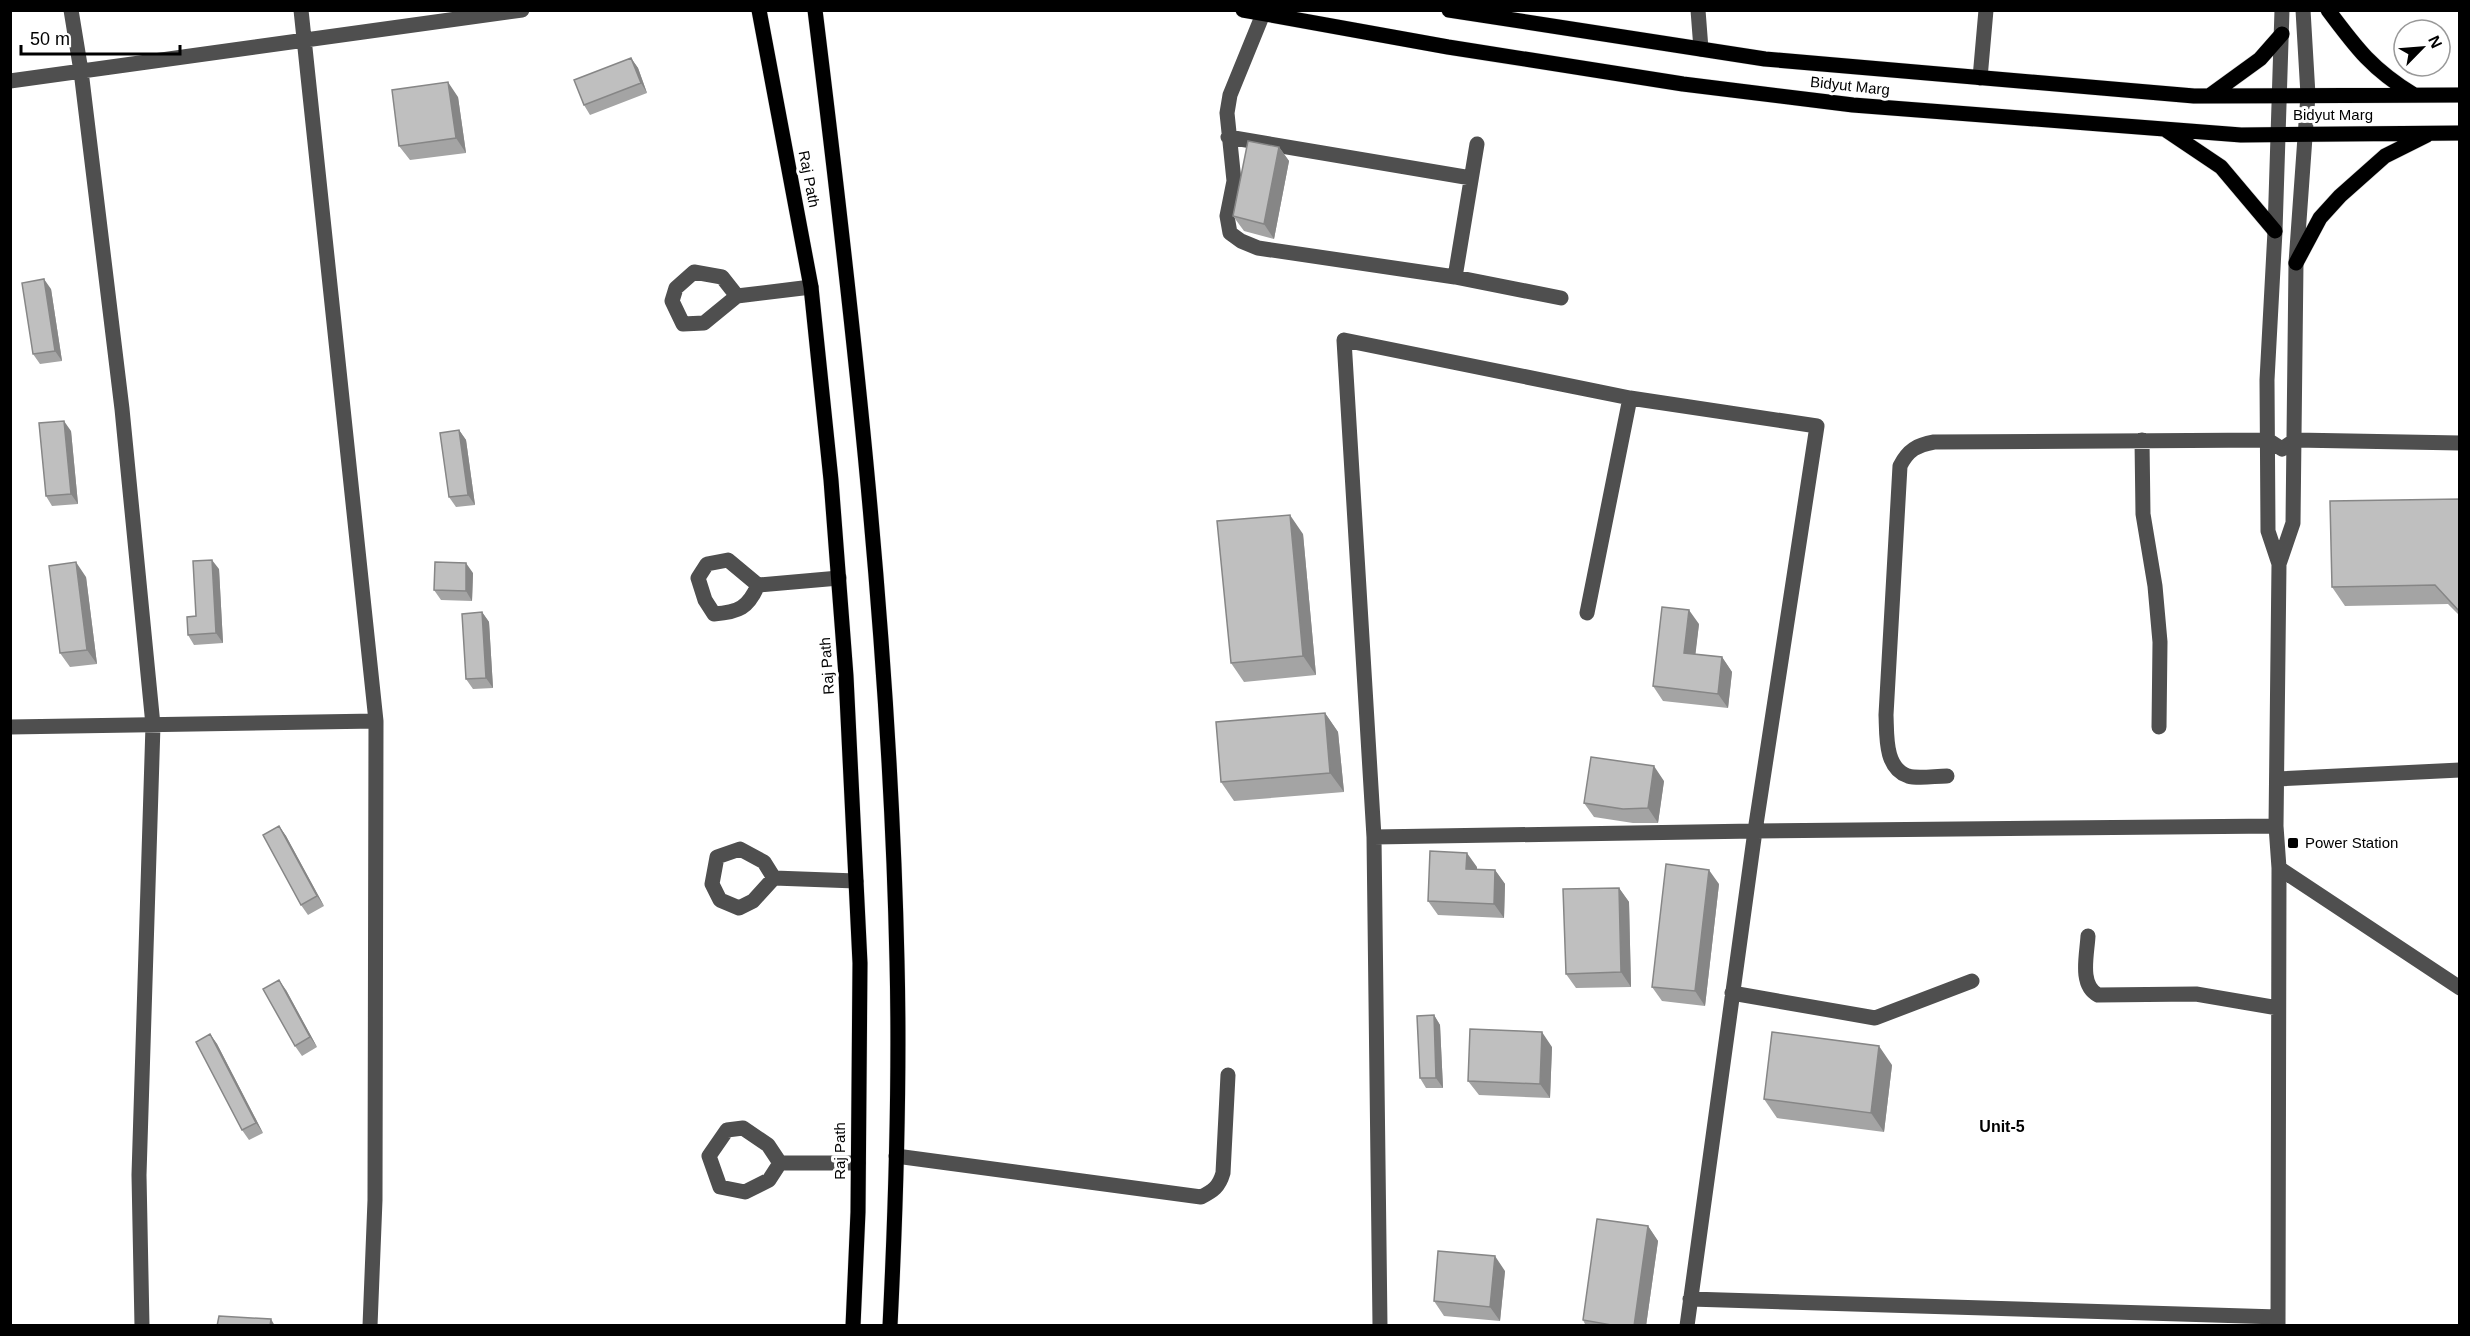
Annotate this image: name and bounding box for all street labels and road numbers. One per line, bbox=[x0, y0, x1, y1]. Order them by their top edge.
street label: Bidyut Marg bbox=[1809, 73, 1891, 98]
street label: Bidyut Marg bbox=[2293, 106, 2373, 123]
street label: Raj Path bbox=[796, 149, 823, 209]
street label: Raj Path bbox=[816, 637, 837, 695]
street label: Raj Path bbox=[831, 1122, 848, 1180]

